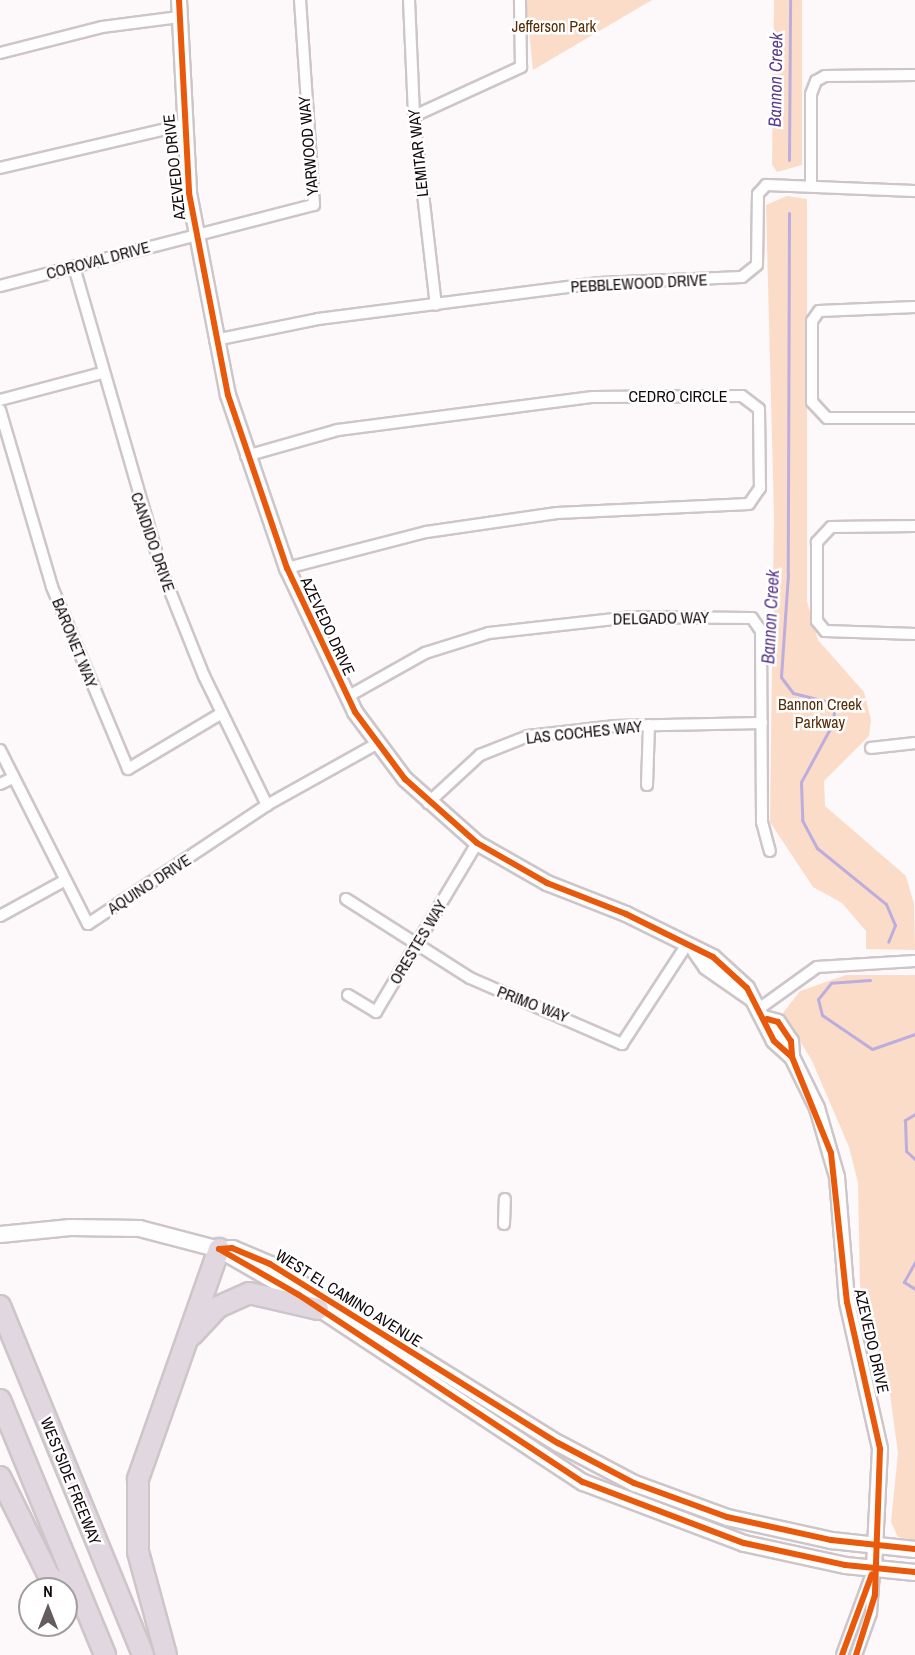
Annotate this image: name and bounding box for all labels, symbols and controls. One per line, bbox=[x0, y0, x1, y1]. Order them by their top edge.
park label: Jefferson Park bbox=[512, 16, 596, 36]
water label: Bannon Creek bbox=[764, 33, 788, 127]
street label: YARWOOD WAY bbox=[294, 95, 322, 197]
street label: LEMITAR WAY bbox=[404, 108, 432, 198]
street label: AZEVEDO DRIVE bbox=[159, 113, 189, 221]
street label: COROVAL DRIVE bbox=[44, 237, 152, 283]
street label: PEBBLEWOOD DRIVE bbox=[570, 270, 708, 296]
street label: CEDRO CIRCLE bbox=[628, 386, 728, 406]
street label: CANDIDO DRIVE bbox=[127, 490, 179, 594]
water label: Bannon Creek bbox=[758, 569, 784, 665]
street label: AZEVEDO DRIVE bbox=[297, 574, 359, 678]
street label: BARONET WAY bbox=[48, 595, 102, 691]
street label: DELGADO WAY bbox=[613, 608, 709, 628]
park label: Bannon Creek Parkway bbox=[778, 694, 862, 732]
street label: LAS COCHES WAY bbox=[525, 716, 643, 748]
street label: AQUINO DRIVE bbox=[104, 850, 194, 918]
street label: ORESTES WAY bbox=[385, 896, 451, 988]
street label: PRIMO WAY bbox=[495, 982, 571, 1026]
street label: WEST EL CAMINO AVENUE bbox=[272, 1245, 426, 1351]
street label: AZEVEDO DRIVE bbox=[851, 1287, 893, 1395]
street label: WESTSIDE FREEWAY bbox=[37, 1415, 105, 1547]
north arrow bbox=[18, 1577, 78, 1637]
text: N bbox=[43, 1580, 53, 1602]

